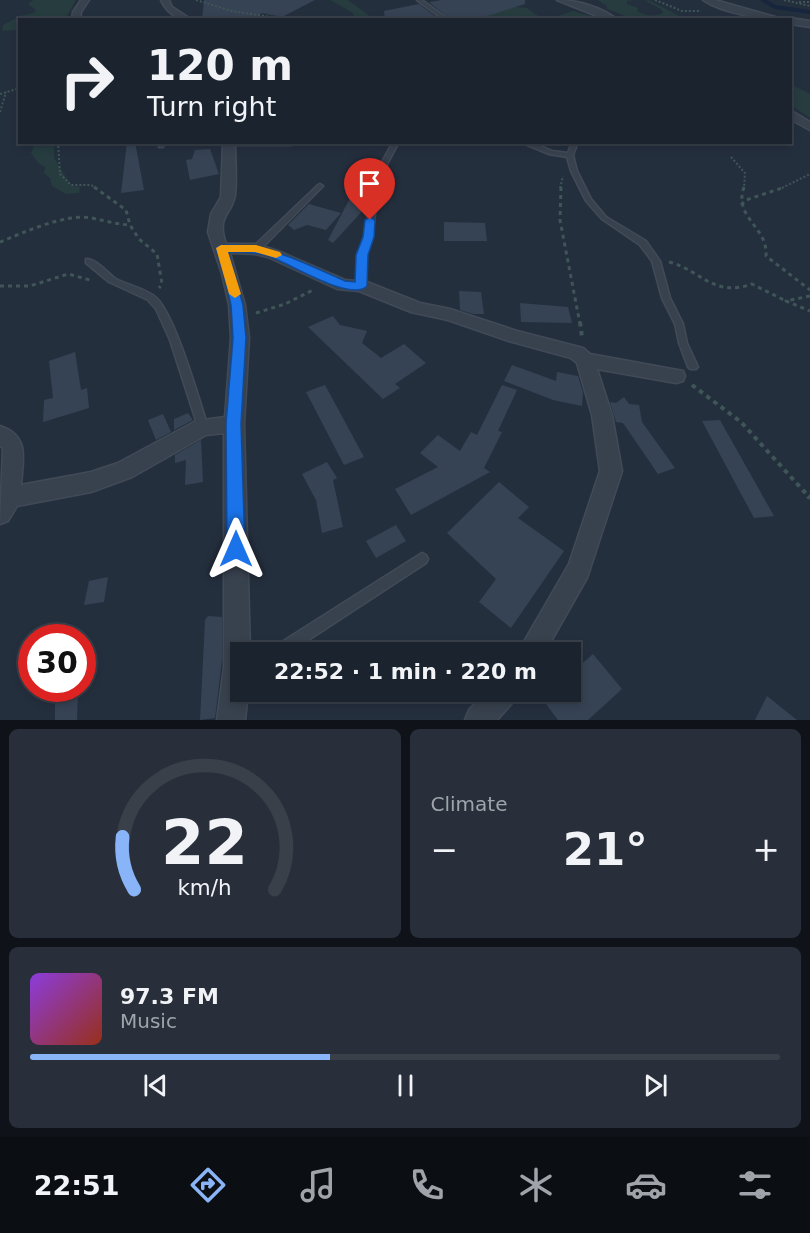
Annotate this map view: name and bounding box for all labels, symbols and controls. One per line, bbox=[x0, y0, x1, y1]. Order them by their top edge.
text: 120 m bbox=[147, 41, 293, 90]
icon: right bbox=[48, 42, 126, 120]
text: Turn right bbox=[147, 91, 276, 122]
pin bbox=[344, 158, 395, 220]
icon: arrive bbox=[353, 167, 386, 200]
position arrow bbox=[204, 517, 268, 581]
speed limit sign: 30 bbox=[18, 624, 96, 702]
text: 22:52 · 1 min · 220 m bbox=[274, 659, 537, 684]
text: Climate bbox=[431, 792, 507, 816]
text: 22 bbox=[161, 806, 248, 879]
text: 21° bbox=[563, 823, 648, 876]
text: − bbox=[431, 830, 458, 869]
text: + bbox=[752, 830, 780, 869]
text: km/h bbox=[178, 876, 232, 901]
text: 97.3 FM bbox=[120, 984, 219, 1009]
text: Music bbox=[120, 1009, 177, 1033]
icon: previous bbox=[139, 1069, 172, 1102]
icon: pause bbox=[389, 1069, 422, 1102]
icon: next bbox=[639, 1069, 672, 1102]
icon: directions bbox=[187, 1164, 229, 1206]
icon: music bbox=[297, 1164, 339, 1206]
icon: phone bbox=[406, 1164, 448, 1206]
icon: climate bbox=[515, 1164, 557, 1206]
icon: car bbox=[625, 1164, 667, 1206]
icon: filters bbox=[734, 1164, 776, 1206]
text: 22:51 bbox=[34, 1170, 120, 1201]

